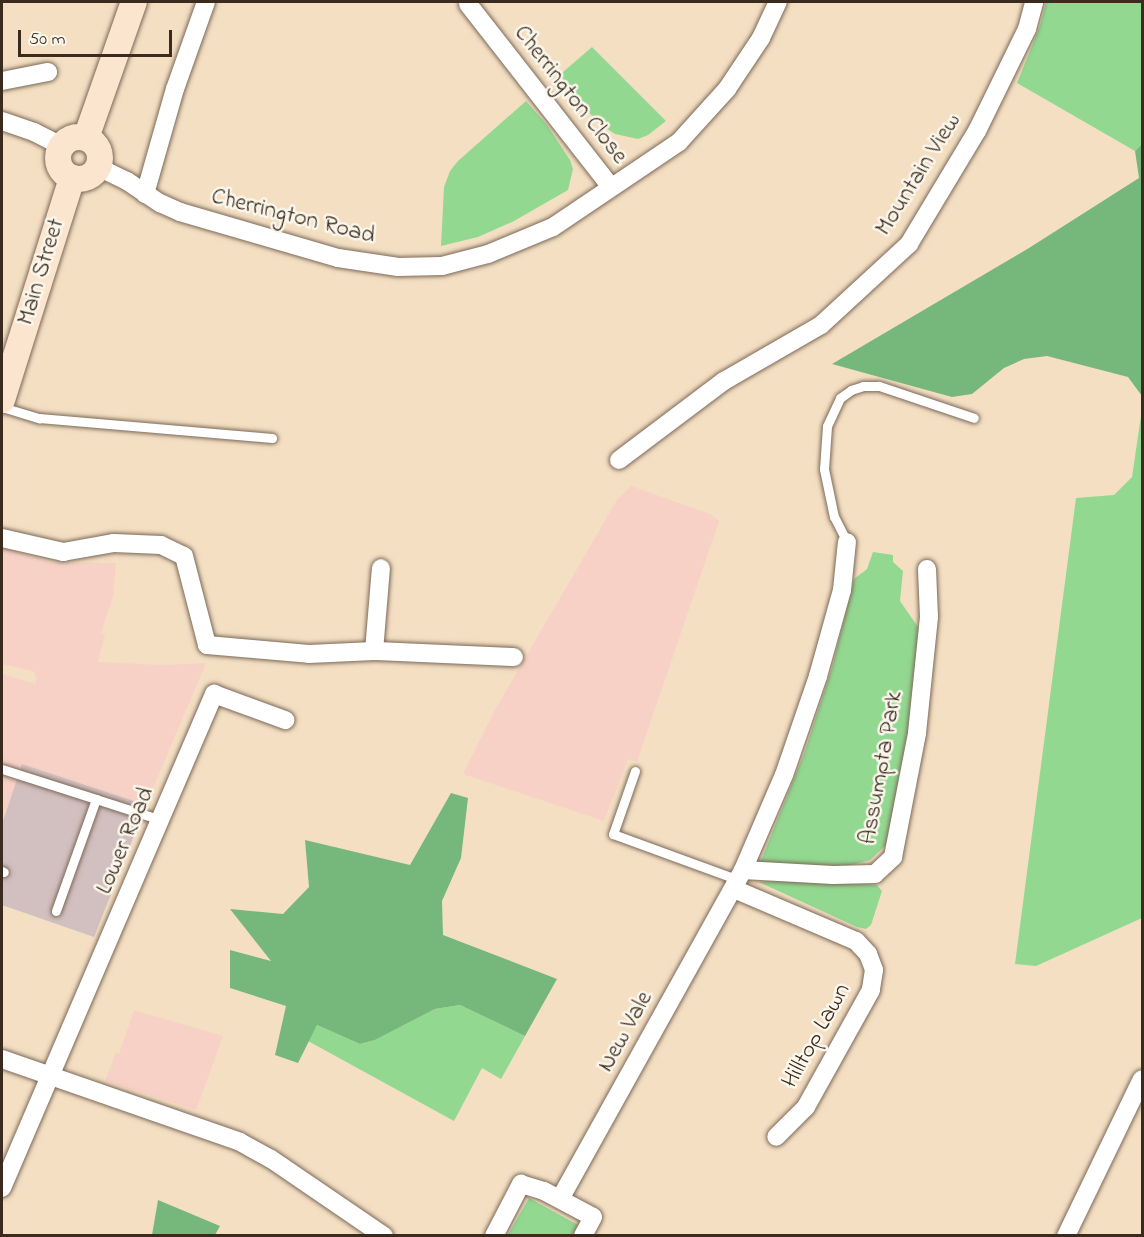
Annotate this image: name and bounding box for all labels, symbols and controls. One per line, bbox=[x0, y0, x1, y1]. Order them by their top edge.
scale bar bbox=[21, 18, 176, 56]
street label: Cherrington Close bbox=[507, 20, 633, 170]
text: 50 m bbox=[29, 27, 66, 53]
street label: Mountain View bbox=[870, 108, 968, 242]
street label: Cherrington Road bbox=[208, 183, 378, 251]
street label: Main Street bbox=[12, 215, 72, 329]
street label: Assumpta Park bbox=[854, 689, 910, 847]
street label: Lower Road bbox=[91, 783, 161, 899]
street label: Hilltop Lawn bbox=[776, 979, 858, 1093]
street label: New Vale bbox=[592, 987, 660, 1077]

